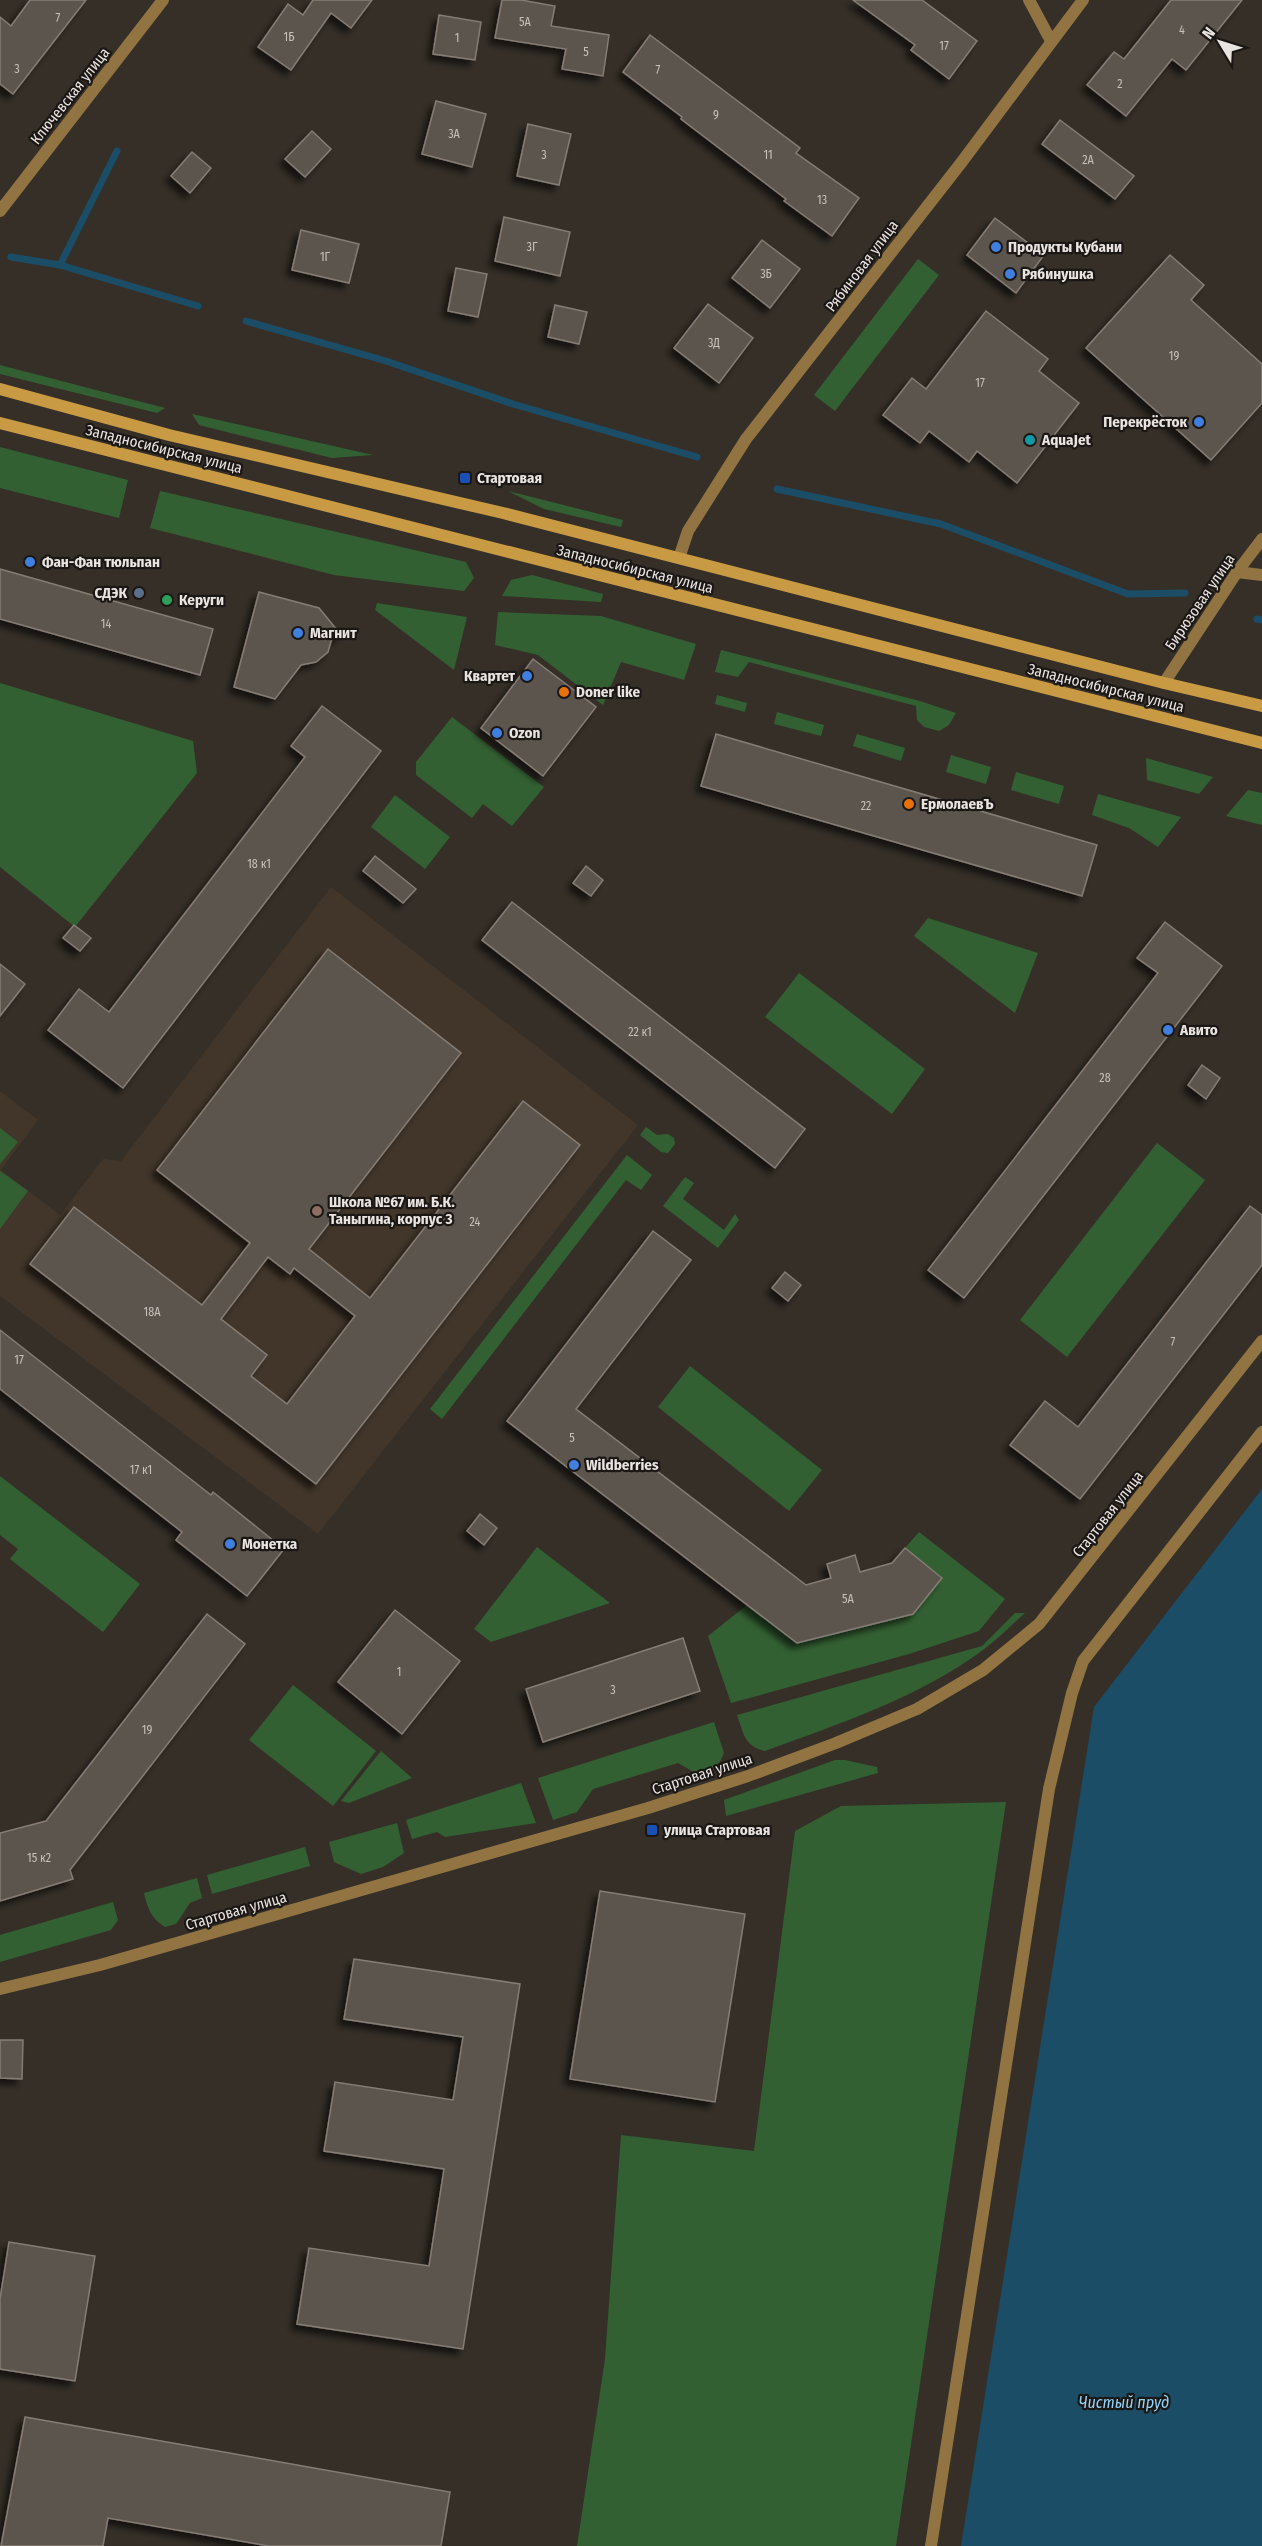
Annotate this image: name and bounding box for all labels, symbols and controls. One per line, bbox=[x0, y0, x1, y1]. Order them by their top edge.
house number: 7 bbox=[56, 11, 61, 25]
north arrow bbox=[1190, 12, 1250, 72]
house number: 5А bbox=[519, 15, 532, 29]
house number: 4 bbox=[1179, 23, 1185, 37]
text: N bbox=[1198, 23, 1219, 43]
house number: 1Б bbox=[284, 30, 294, 44]
house number: 1 bbox=[455, 31, 459, 45]
house number: 17 bbox=[939, 39, 949, 53]
street label: Ключевская улица bbox=[27, 44, 113, 148]
house number: 5 bbox=[583, 45, 589, 59]
house number: 3 bbox=[14, 62, 20, 76]
house number: 7 bbox=[656, 63, 661, 77]
house number: 2 bbox=[1117, 77, 1123, 91]
house number: 9 bbox=[713, 108, 719, 122]
house number: 3А bbox=[448, 127, 461, 141]
house number: 3 bbox=[541, 148, 547, 162]
house number: 11 bbox=[763, 148, 773, 162]
house number: 2А bbox=[1082, 153, 1094, 167]
house number: 13 bbox=[817, 193, 827, 207]
street label: Рябиновая улица bbox=[822, 217, 902, 315]
place label: Продукты Кубани bbox=[1008, 238, 1122, 256]
house number: 3Г bbox=[527, 240, 538, 254]
marker: Продукты Кубани bbox=[989, 240, 1003, 254]
house number: 1Г bbox=[320, 250, 331, 264]
place label: Рябинушка bbox=[1022, 265, 1094, 283]
house number: 3Б bbox=[760, 267, 772, 281]
marker: Рябинушка bbox=[1003, 267, 1017, 281]
house number: 3Д bbox=[708, 336, 720, 350]
house number: 19 bbox=[1169, 349, 1179, 363]
house number: 17 bbox=[975, 376, 985, 390]
place label: Перекрёсток bbox=[1103, 413, 1187, 431]
marker: Перекрёсток bbox=[1192, 415, 1206, 429]
street label: Западносибирская улица bbox=[84, 421, 244, 477]
place label: AquaJet bbox=[1041, 431, 1092, 449]
marker: AquaJet bbox=[1023, 433, 1037, 447]
place label: Стартовая bbox=[477, 469, 542, 487]
marker: Стартовая bbox=[458, 471, 472, 485]
street label: Западносибирская улица bbox=[555, 541, 715, 597]
street label: Бирюзовая улица bbox=[1161, 551, 1239, 653]
place label: Фан-Фан тюльпан bbox=[42, 553, 160, 571]
marker: Фан-Фан тюльпан bbox=[23, 555, 37, 569]
place label: СДЭК bbox=[94, 584, 127, 602]
marker: СДЭК bbox=[132, 586, 146, 600]
place label: Керуги bbox=[179, 591, 224, 609]
marker: Керуги bbox=[160, 593, 174, 607]
house number: 14 bbox=[101, 617, 111, 631]
place label: Магнит bbox=[310, 624, 357, 642]
marker: Магнит bbox=[291, 626, 305, 640]
street label: Западносибирская улица bbox=[1026, 660, 1186, 716]
place label: Квартет bbox=[464, 667, 516, 685]
marker: Квартет bbox=[520, 669, 534, 683]
place label: Doner like bbox=[576, 683, 640, 701]
marker: Doner like bbox=[557, 685, 571, 699]
place label: Ozon bbox=[509, 724, 540, 742]
marker: Ozon bbox=[490, 726, 504, 740]
place label: ЕрмолаевЪ bbox=[921, 795, 994, 813]
marker: ЕрмолаевЪ bbox=[902, 797, 916, 811]
house number: 22 bbox=[861, 799, 871, 813]
house number: 18 к1 bbox=[247, 857, 271, 871]
place label: Авито bbox=[1179, 1021, 1218, 1039]
marker: Авито bbox=[1161, 1023, 1175, 1037]
house number: 22 к1 bbox=[628, 1025, 652, 1039]
house number: 28 bbox=[1099, 1071, 1111, 1085]
place label: Школа №67 им. Б.К. Таныгина, корпус 3 bbox=[329, 1193, 455, 1228]
marker: Школа №67 им. Б.К. Таныгина, корпус 3 bbox=[310, 1204, 324, 1218]
house number: 24 bbox=[470, 1215, 481, 1229]
house number: 18А bbox=[144, 1305, 161, 1319]
house number: 7 bbox=[1171, 1335, 1176, 1349]
house number: 17 bbox=[14, 1353, 24, 1367]
house number: 5 bbox=[569, 1431, 575, 1445]
place label: Wildberries bbox=[586, 1456, 659, 1474]
marker: Wildberries bbox=[567, 1458, 581, 1472]
house number: 17 к1 bbox=[130, 1463, 152, 1477]
street label: Стартовая улица bbox=[1069, 1467, 1147, 1561]
place label: Монетка bbox=[242, 1535, 298, 1553]
marker: Монетка bbox=[223, 1537, 237, 1551]
house number: 5А bbox=[842, 1592, 855, 1606]
house number: 1 bbox=[397, 1665, 401, 1679]
house number: 3 bbox=[610, 1683, 616, 1697]
house number: 19 bbox=[142, 1723, 152, 1737]
street label: Стартовая улица bbox=[650, 1749, 754, 1799]
place label: улица Стартовая bbox=[663, 1821, 770, 1839]
marker: улица Стартовая bbox=[645, 1823, 659, 1837]
house number: 15 к2 bbox=[27, 1851, 51, 1865]
street label: Стартовая улица bbox=[183, 1888, 289, 1934]
water label: Чистый пруд bbox=[1079, 2393, 1169, 2412]

